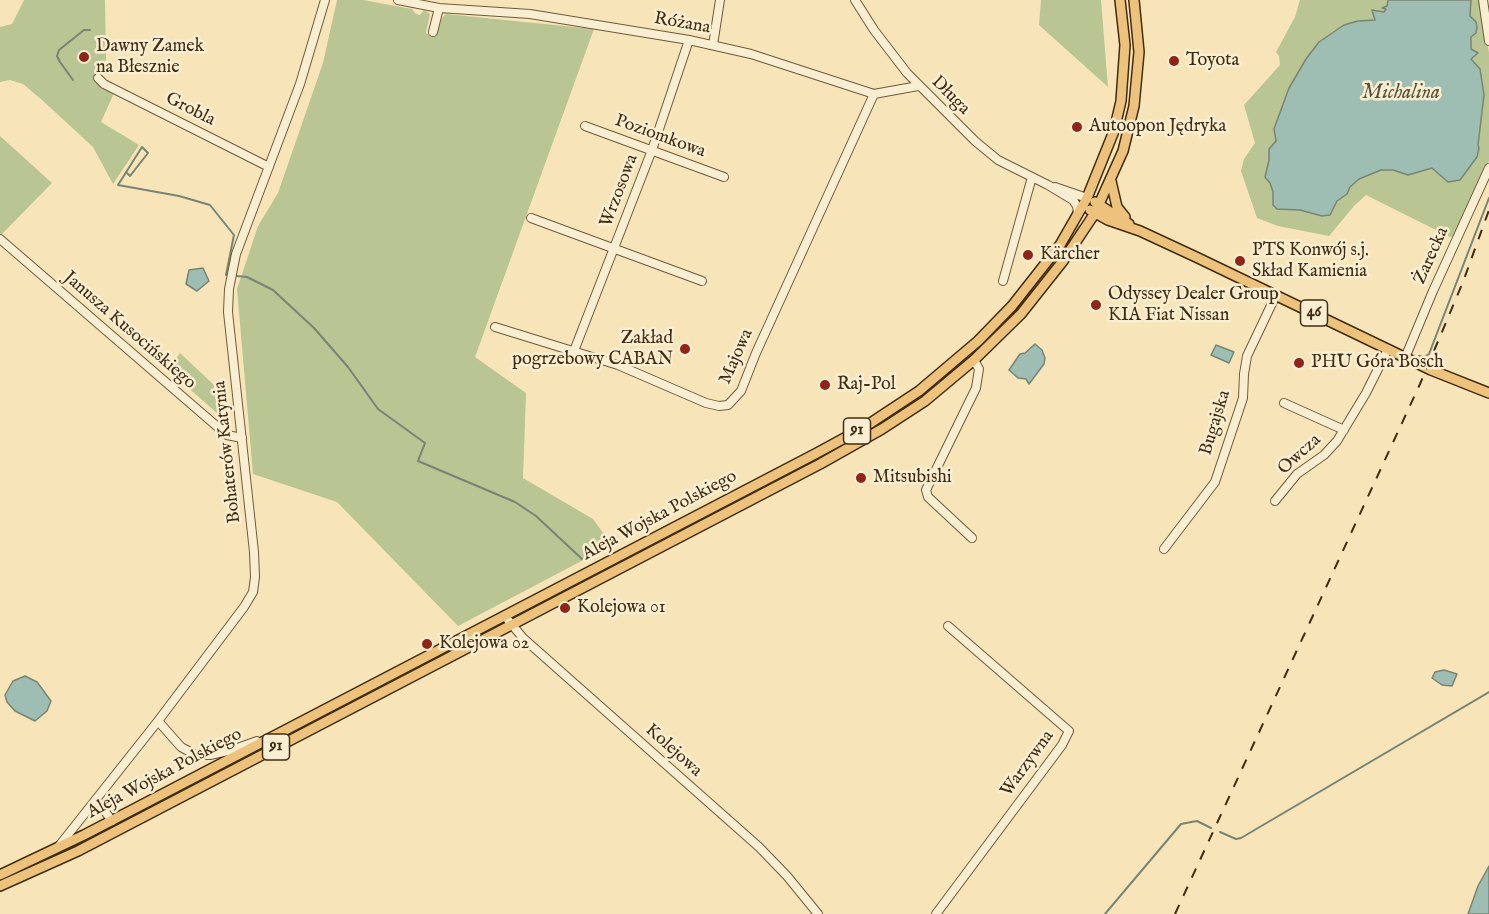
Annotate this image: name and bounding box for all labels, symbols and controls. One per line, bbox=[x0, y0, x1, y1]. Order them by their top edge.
street label: Różana bbox=[652, 8, 712, 40]
place label: Dawny Zamek na Błesznie bbox=[96, 36, 204, 78]
marker: Dawny Zamek na Błesznie bbox=[77, 50, 91, 64]
place label: Toyota bbox=[1186, 50, 1239, 72]
marker: Toyota bbox=[1167, 54, 1181, 68]
street label: Długa bbox=[926, 72, 974, 120]
water label: Michalina bbox=[1362, 82, 1440, 106]
street label: Grobla bbox=[162, 88, 218, 132]
street label: Poziomkowa bbox=[612, 111, 708, 163]
place label: Autoopon Jędryka bbox=[1089, 116, 1226, 138]
marker: Autoopon Jędryka bbox=[1070, 120, 1084, 134]
street label: Wrzosowa bbox=[596, 152, 644, 230]
street label: Żarecka bbox=[1410, 224, 1454, 288]
place label: PTS Konwój s.j. Skład Kamienia bbox=[1252, 240, 1369, 282]
place label: Kärcher bbox=[1040, 244, 1100, 266]
marker: Kärcher bbox=[1021, 248, 1035, 262]
marker: PTS Konwój s.j. Skład Kamienia bbox=[1233, 254, 1247, 268]
street label: Janusza Kusocińskiego bbox=[58, 268, 200, 394]
place label: Odyssey Dealer Group KIA Fiat Nissan bbox=[1108, 284, 1279, 326]
marker: Odyssey Dealer Group KIA Fiat Nissan bbox=[1089, 298, 1103, 312]
road number: 46 bbox=[1300, 300, 1328, 326]
street label: Majowa bbox=[715, 326, 759, 388]
place label: Zakład pogrzebowy CABAN bbox=[512, 328, 673, 370]
marker: Zakład pogrzebowy CABAN bbox=[678, 342, 692, 356]
place label: PHU Góra Bosch bbox=[1311, 352, 1444, 374]
marker: PHU Góra Bosch bbox=[1292, 356, 1306, 370]
place label: Raj-Pol bbox=[837, 374, 896, 396]
marker: Raj-Pol bbox=[818, 378, 832, 392]
street label: Bohaterów Katynia bbox=[210, 380, 246, 524]
street label: Bugajska bbox=[1196, 388, 1236, 458]
road number: 91 bbox=[844, 418, 870, 444]
street label: Owcza bbox=[1274, 430, 1326, 480]
street label: Aleja Wojska Polskiego bbox=[579, 466, 741, 566]
place label: Mitsubishi bbox=[873, 467, 952, 489]
marker: Mitsubishi bbox=[854, 471, 868, 485]
place label: Kolejowa 01 bbox=[577, 597, 665, 619]
marker: Kolejowa 01 bbox=[558, 601, 572, 615]
place label: Kolejowa 02 bbox=[439, 633, 529, 655]
marker: Kolejowa 02 bbox=[420, 637, 434, 651]
street label: Kolejowa bbox=[640, 720, 706, 782]
street label: Aleja Wojska Polskiego bbox=[84, 724, 246, 824]
street label: Warzywna bbox=[997, 727, 1059, 801]
road number: 91 bbox=[262, 734, 290, 760]

